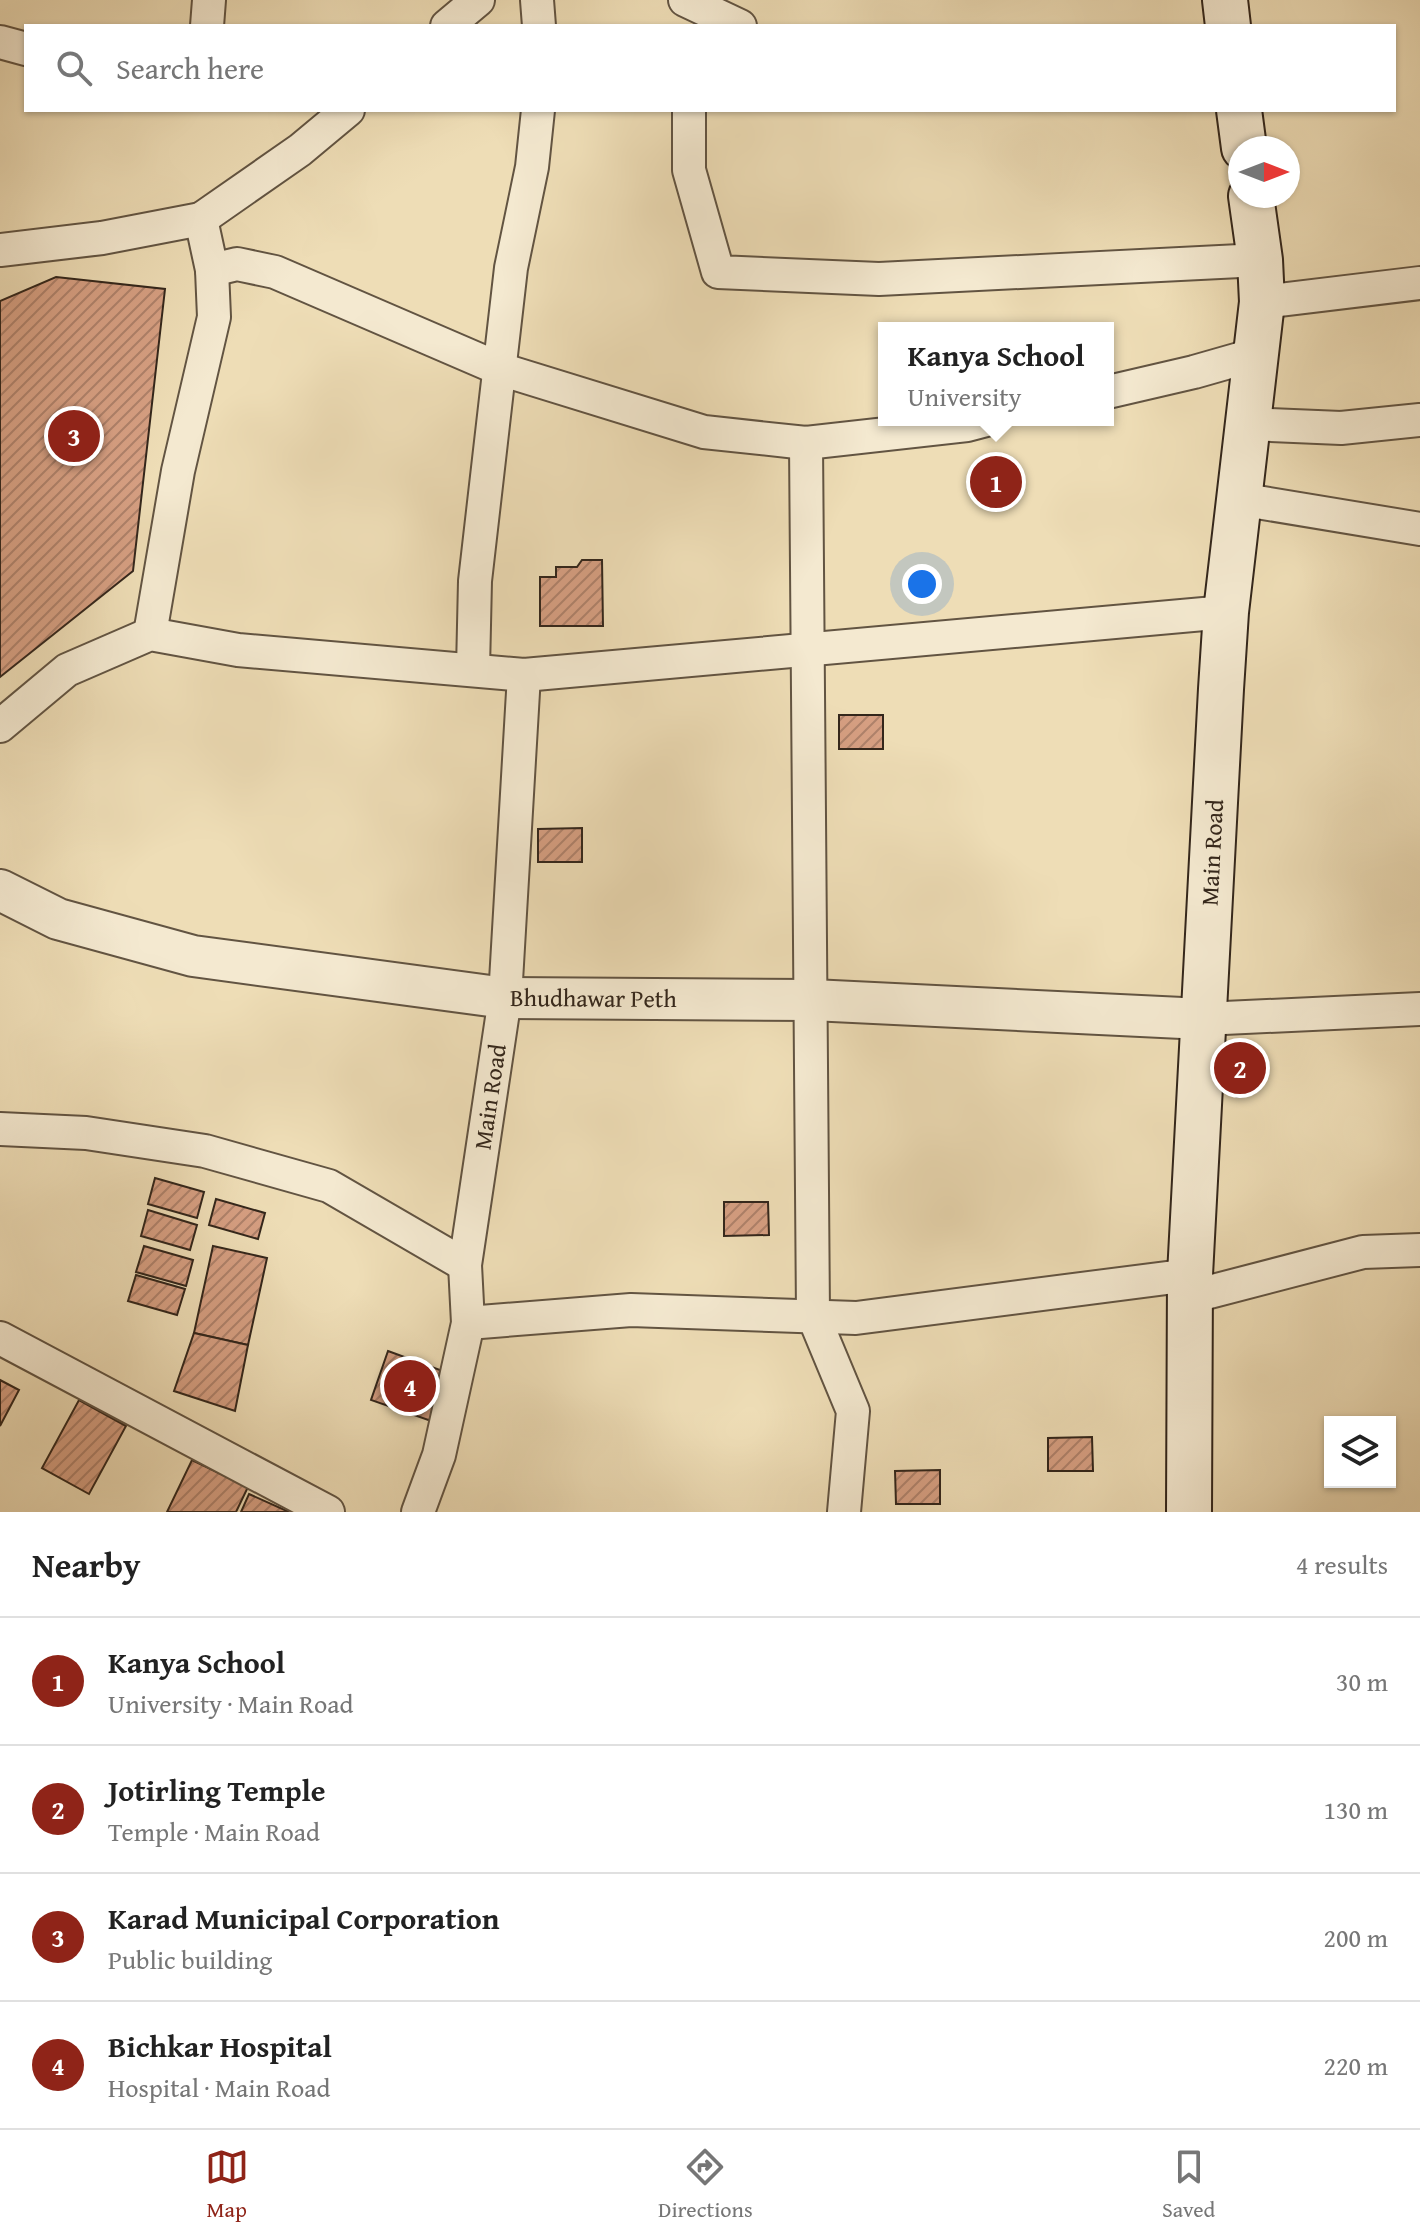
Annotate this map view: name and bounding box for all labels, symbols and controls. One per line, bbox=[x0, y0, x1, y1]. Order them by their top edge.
search box bbox=[24, 24, 1396, 112]
icon: search bbox=[52, 46, 96, 90]
text: Search here bbox=[116, 46, 264, 90]
north arrow bbox=[1228, 136, 1300, 208]
popup bbox=[878, 322, 1114, 426]
text: Kanya School bbox=[907, 333, 1085, 377]
text: University bbox=[907, 377, 1021, 416]
pin: 3 bbox=[48, 406, 100, 466]
pin: 1 bbox=[970, 452, 1022, 512]
your location bbox=[902, 564, 942, 604]
street label: Main Road bbox=[1192, 798, 1232, 907]
street label: Bhudhawar Peth bbox=[510, 980, 677, 1016]
pin: 2 bbox=[1214, 1038, 1266, 1098]
street label: Main Road bbox=[464, 1041, 515, 1152]
pin: 4 bbox=[384, 1356, 436, 1416]
map controls bbox=[1324, 1416, 1396, 1488]
button: layers bbox=[1324, 1416, 1396, 1488]
text: Nearby bbox=[32, 1540, 141, 1589]
text: 4 results bbox=[1296, 1545, 1388, 1584]
text: Kanya School bbox=[108, 1640, 285, 1684]
text: 1 bbox=[51, 1662, 65, 1701]
text: 30 m bbox=[1336, 1662, 1388, 1701]
text: University · Main Road bbox=[108, 1684, 353, 1723]
text: Jotirling Temple bbox=[108, 1768, 326, 1812]
text: 2 bbox=[51, 1790, 65, 1829]
text: 130 m bbox=[1323, 1790, 1388, 1829]
text: Temple · Main Road bbox=[108, 1812, 320, 1851]
text: Karad Municipal Corporation bbox=[108, 1896, 500, 1940]
text: 3 bbox=[51, 1918, 65, 1957]
text: 200 m bbox=[1323, 1918, 1388, 1957]
text: Public building bbox=[108, 1940, 272, 1979]
text: Bichkar Hospital bbox=[108, 2024, 332, 2068]
text: 4 bbox=[51, 2046, 65, 2085]
text: 220 m bbox=[1323, 2046, 1388, 2085]
text: Hospital · Main Road bbox=[108, 2068, 330, 2107]
tab: Map bbox=[205, 2145, 249, 2225]
tab: Directions bbox=[658, 2145, 753, 2225]
tab: Saved bbox=[1162, 2145, 1215, 2225]

